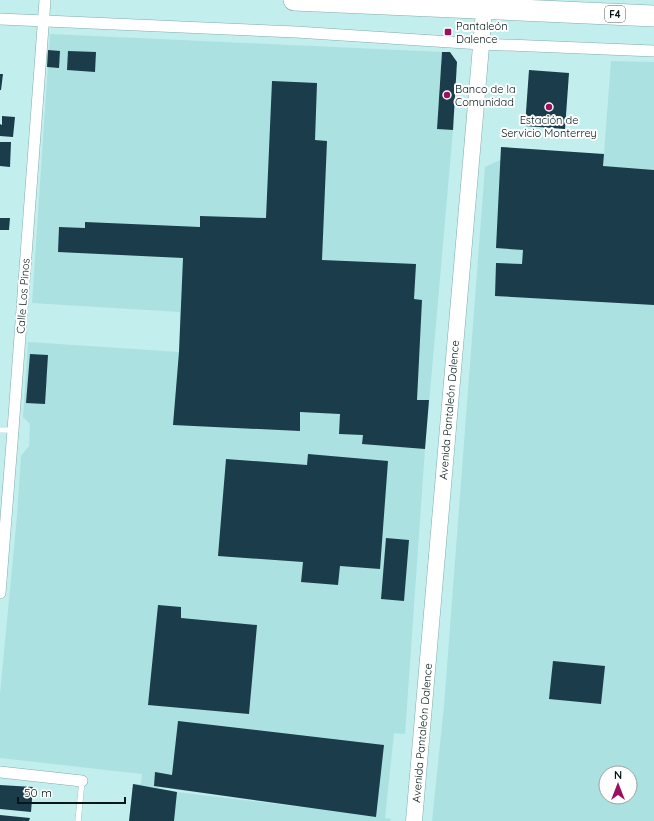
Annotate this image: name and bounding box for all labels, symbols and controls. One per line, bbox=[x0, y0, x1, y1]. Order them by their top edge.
road number: F4 bbox=[605, 6, 625, 22]
place label: Pantaleón Dalence bbox=[456, 19, 508, 46]
marker: Pantaleón Dalence bbox=[443, 27, 453, 37]
place label: Banco de la Comunidad bbox=[455, 82, 516, 109]
marker: Banco de la Comunidad bbox=[442, 90, 452, 100]
marker: Estación de Servicio Monterrey bbox=[544, 102, 554, 112]
place label: Estación de Servicio Monterrey bbox=[501, 113, 597, 140]
street label: Calle Los Pinos bbox=[13, 258, 33, 334]
street label: Avenida Pantaleón Dalence bbox=[436, 340, 462, 480]
street label: Avenida Pantaleón Dalence bbox=[409, 663, 435, 803]
north arrow bbox=[598, 765, 638, 805]
text: N bbox=[614, 768, 622, 782]
scale bar bbox=[18, 779, 125, 805]
text: 50 m bbox=[24, 785, 52, 800]

